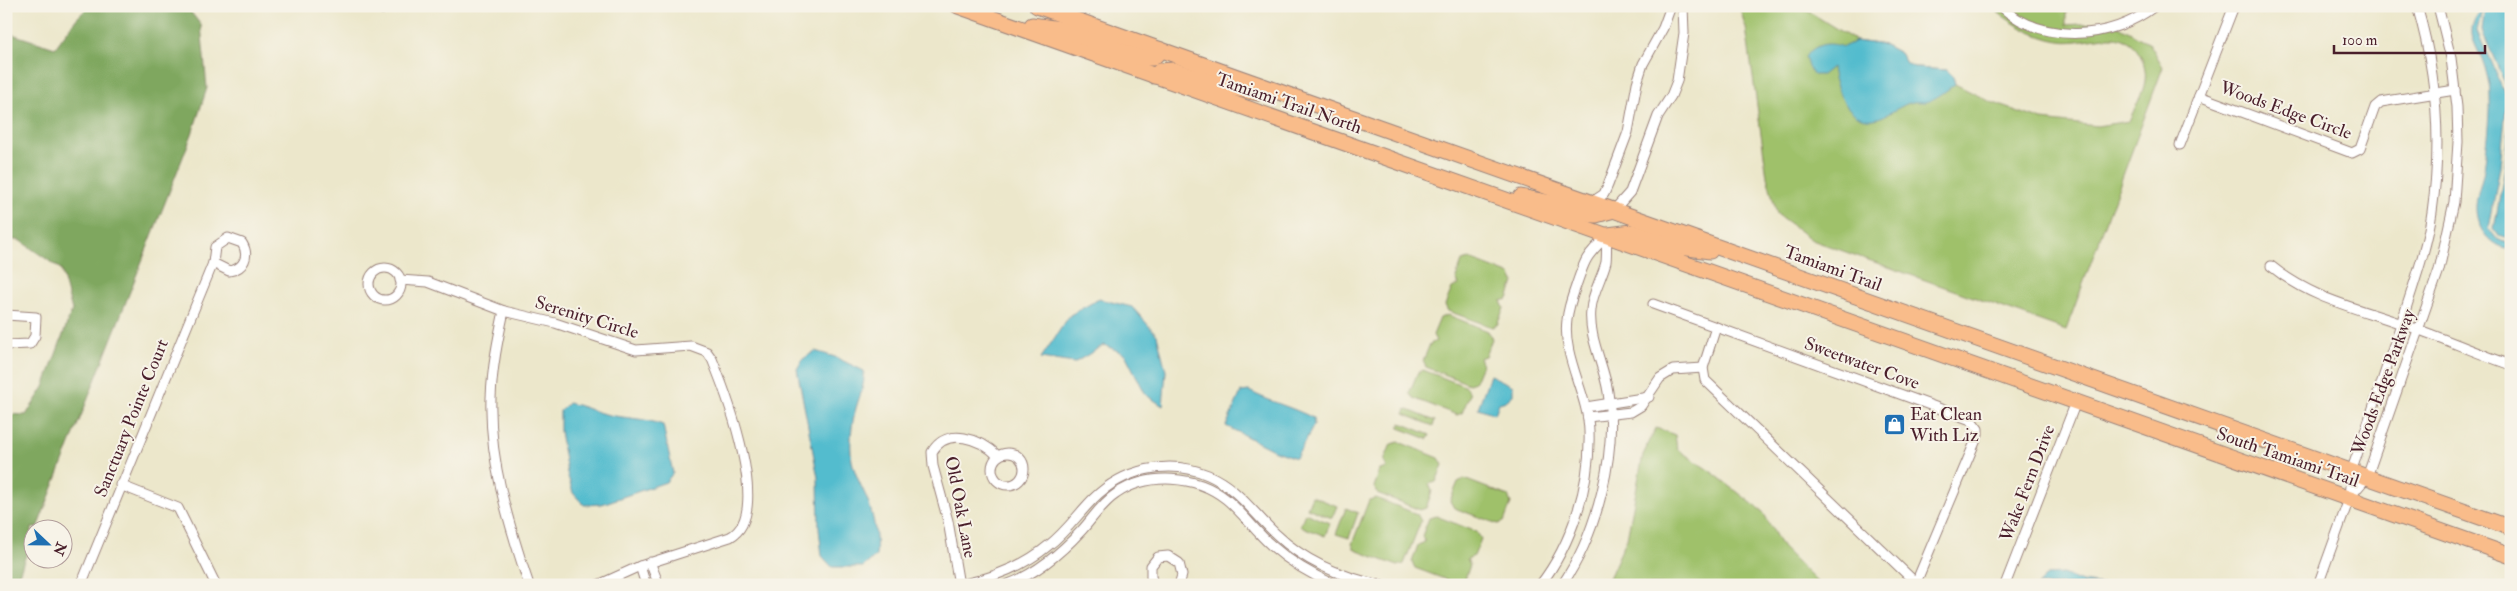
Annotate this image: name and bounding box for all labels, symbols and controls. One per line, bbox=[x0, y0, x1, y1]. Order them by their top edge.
scale bar bbox=[2334, 22, 2486, 54]
text: 100 m bbox=[2342, 31, 2378, 50]
street label: Tamiami Trail North bbox=[1213, 68, 1365, 139]
street label: Woods Edge Circle bbox=[2216, 76, 2355, 145]
street label: Tamiami Trail bbox=[1781, 240, 1885, 297]
street label: Serenity Circle bbox=[532, 291, 642, 344]
street label: Woods Edge Parkway bbox=[2346, 305, 2421, 459]
street label: Sweetwater Cove bbox=[1801, 332, 1923, 395]
street label: Sanctuary Pointe Court bbox=[89, 336, 174, 501]
place label: Eat Clean With Liz bbox=[1909, 403, 1982, 447]
shop icon: Eat Clean With Liz bbox=[1882, 412, 1906, 436]
street label: Wake Fern Drive bbox=[1994, 421, 2060, 546]
street label: South Tamiami Trail bbox=[2213, 422, 2363, 493]
street label: Old Oak Lane bbox=[939, 454, 982, 561]
north arrow bbox=[22, 518, 72, 568]
text: N bbox=[49, 539, 70, 558]

